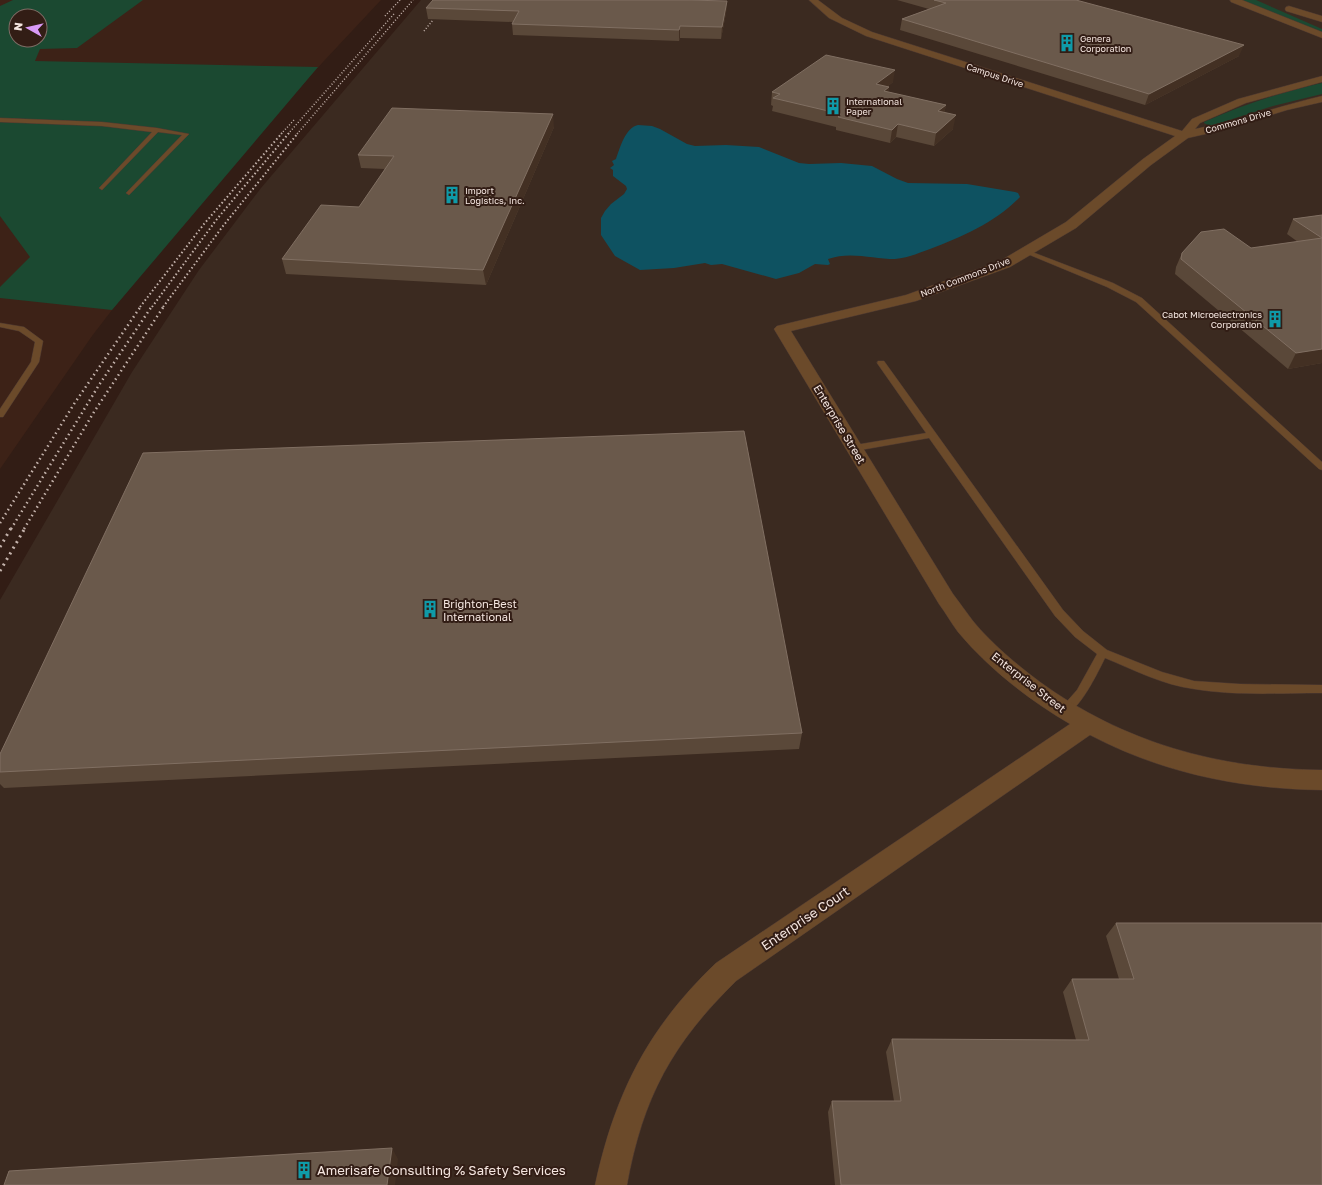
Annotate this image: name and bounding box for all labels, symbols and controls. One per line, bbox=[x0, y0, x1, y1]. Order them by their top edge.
north arrow bbox=[8, 8, 48, 48]
text: N bbox=[11, 21, 25, 32]
building icon: Genera Corporation bbox=[1057, 33, 1077, 53]
place label: Genera Corporation bbox=[1080, 33, 1131, 54]
street label: Campus Drive bbox=[965, 61, 1025, 89]
building icon: International Paper bbox=[823, 96, 843, 116]
place label: International Paper bbox=[846, 96, 902, 117]
street label: Commons Drive bbox=[1204, 106, 1272, 136]
building icon: Import Logistics, Inc. bbox=[442, 185, 462, 205]
place label: Import Logistics, Inc. bbox=[465, 185, 525, 206]
street label: North Commons Drive bbox=[919, 255, 1011, 299]
place label: Cabot Microelectronics Corporation bbox=[1162, 309, 1262, 330]
building icon: Cabot Microelectronics Corporation bbox=[1265, 309, 1285, 329]
street label: Enterprise Street bbox=[811, 382, 869, 466]
place label: Brighton-Best International bbox=[443, 597, 517, 623]
building icon: Brighton-Best International bbox=[420, 599, 440, 619]
street label: Enterprise Street bbox=[990, 649, 1068, 715]
street label: Enterprise Court bbox=[758, 883, 852, 953]
building icon: Amerisafe Consulting % Safety Services bbox=[294, 1160, 314, 1180]
place label: Amerisafe Consulting % Safety Services bbox=[317, 1162, 566, 1178]

